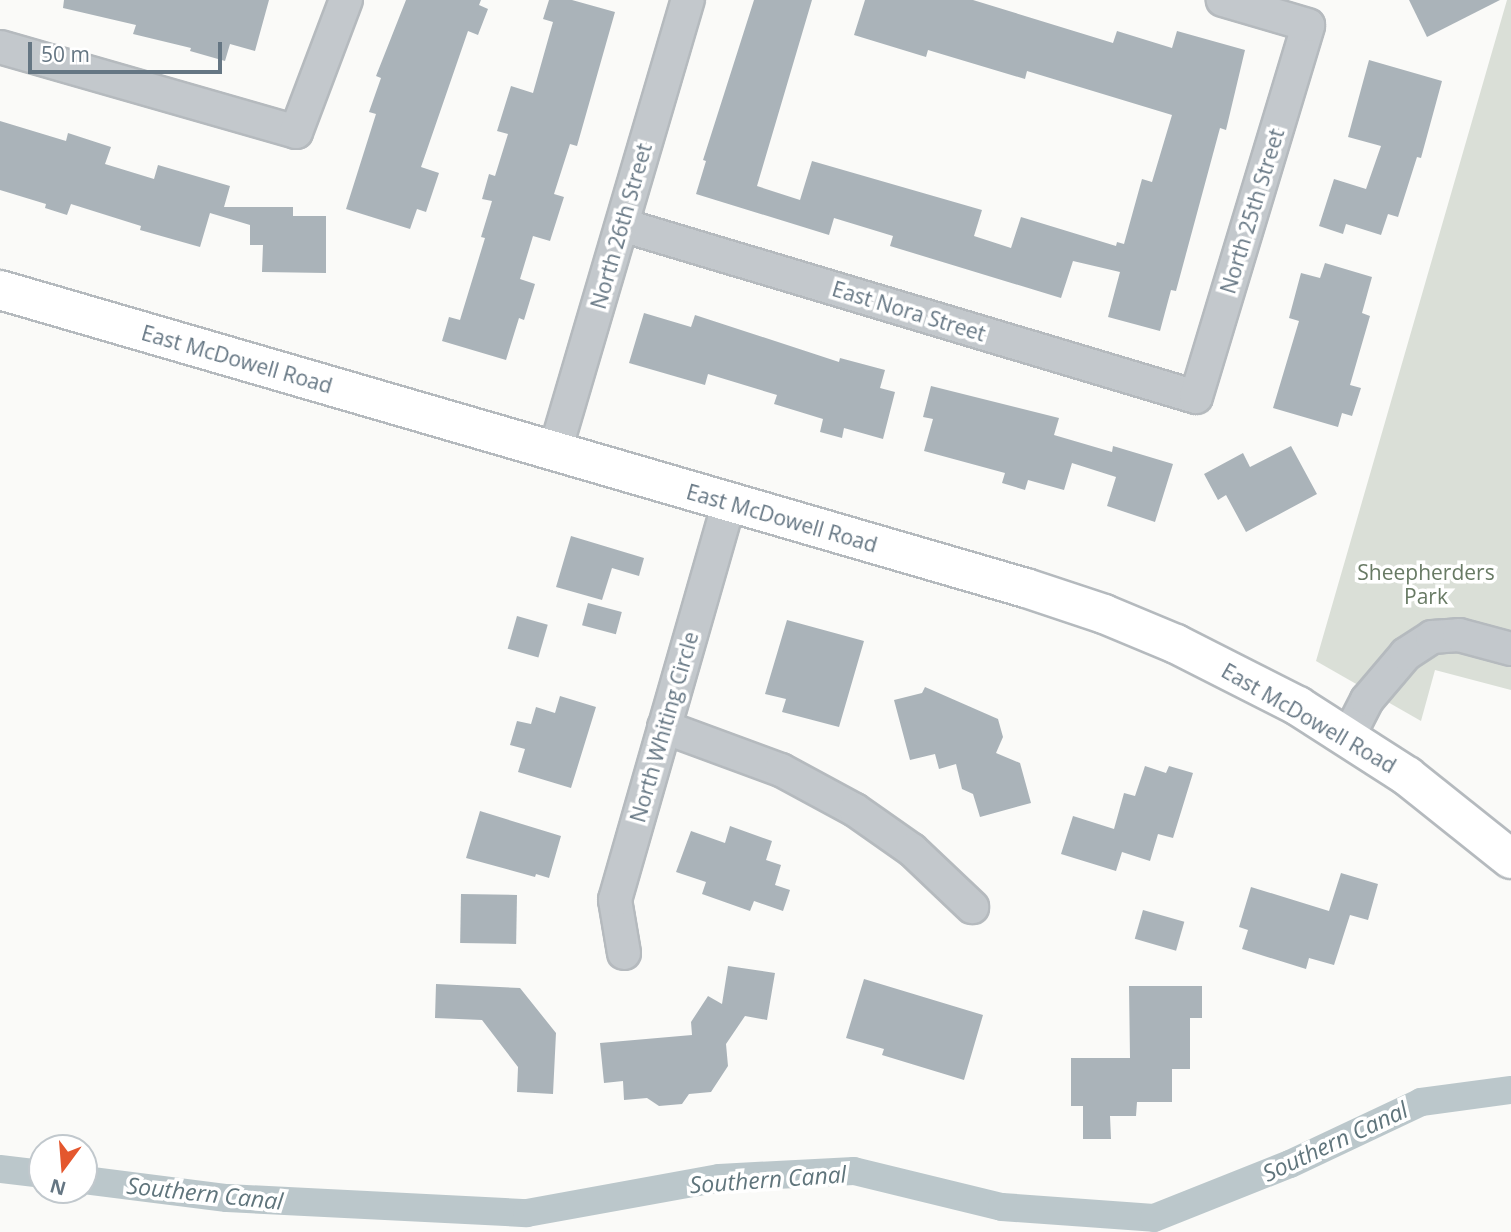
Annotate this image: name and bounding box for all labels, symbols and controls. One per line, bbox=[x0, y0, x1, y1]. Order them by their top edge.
scale bar bbox=[32, 28, 226, 72]
text: 50 m bbox=[41, 40, 90, 68]
street label: North 25th Street bbox=[1215, 125, 1289, 297]
street label: North 26th Street bbox=[585, 140, 657, 312]
street label: East Nora Street bbox=[829, 276, 989, 346]
street label: East McDowell Road bbox=[139, 320, 335, 398]
street label: East McDowell Road bbox=[684, 479, 880, 557]
park label: Sheepherders Park bbox=[1357, 559, 1495, 609]
street label: North Whiting Circle bbox=[625, 629, 703, 825]
street label: East McDowell Road bbox=[1217, 658, 1401, 778]
water label: Southern Canal bbox=[1258, 1095, 1412, 1187]
north arrow bbox=[28, 1134, 98, 1204]
water label: Southern Canal bbox=[689, 1160, 847, 1198]
water label: Southern Canal bbox=[125, 1171, 285, 1215]
text: N bbox=[47, 1173, 69, 1202]

